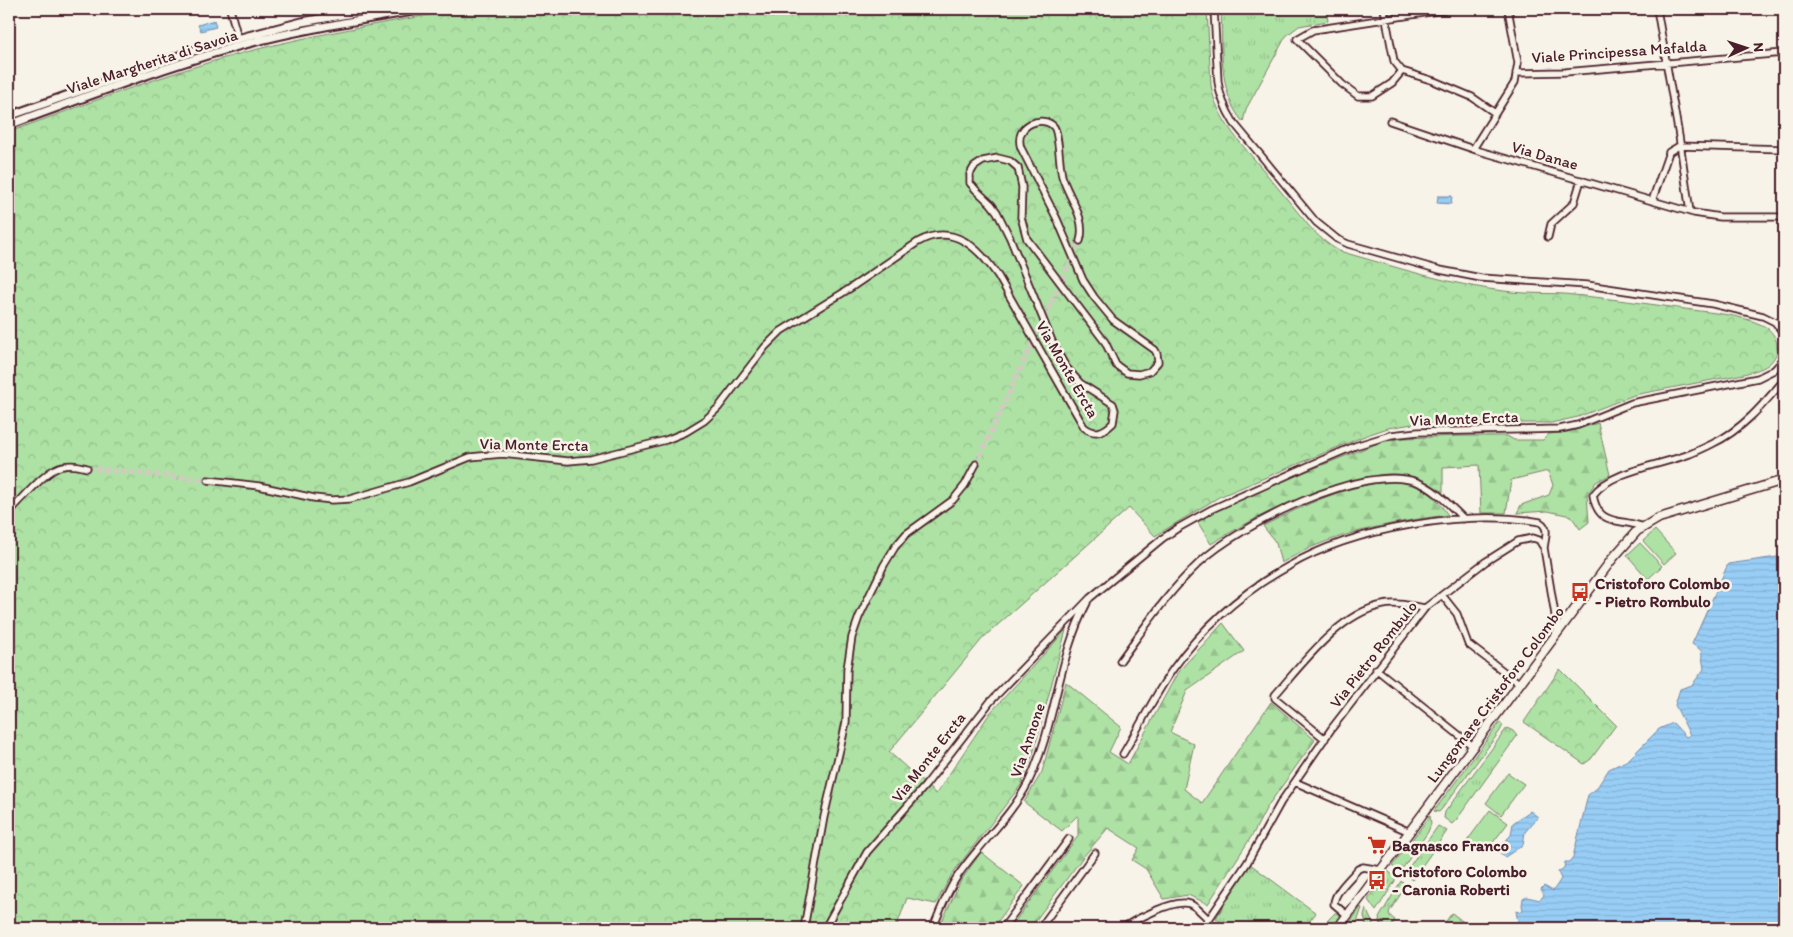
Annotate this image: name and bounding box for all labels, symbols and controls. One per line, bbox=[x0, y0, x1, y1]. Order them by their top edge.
north arrow bbox=[1720, 22, 1770, 72]
street label: Viale Margherita di Savoia bbox=[64, 25, 241, 98]
street label: Viale Principessa Mafalda bbox=[1531, 36, 1708, 67]
text: N bbox=[1750, 42, 1767, 53]
street label: Via Danae bbox=[1509, 137, 1580, 174]
street label: Via Monte Ercta bbox=[1032, 317, 1103, 421]
street label: Via Monte Ercta bbox=[1409, 407, 1519, 430]
street label: Via Monte Ercta bbox=[479, 434, 589, 455]
place label: Cristoforo Colombo - Pietro Rombulo bbox=[1595, 574, 1730, 611]
bus stop icon: Cristoforo Colombo - Pietro Rombulo bbox=[1569, 581, 1591, 603]
street label: Via Pietro Rombulo bbox=[1326, 597, 1421, 712]
street label: Lungomare Cristoforo Colombo bbox=[1423, 602, 1568, 786]
street label: Via Annone bbox=[1006, 700, 1049, 780]
street label: Via Monte Ercta bbox=[887, 708, 969, 806]
supermarket icon: Bagnasco Franco bbox=[1366, 834, 1388, 856]
place label: Bagnasco Franco bbox=[1392, 836, 1509, 856]
place label: Cristoforo Colombo - Caronia Roberti bbox=[1392, 862, 1527, 899]
bus stop icon: Cristoforo Colombo - Caronia Roberti bbox=[1366, 869, 1388, 891]

